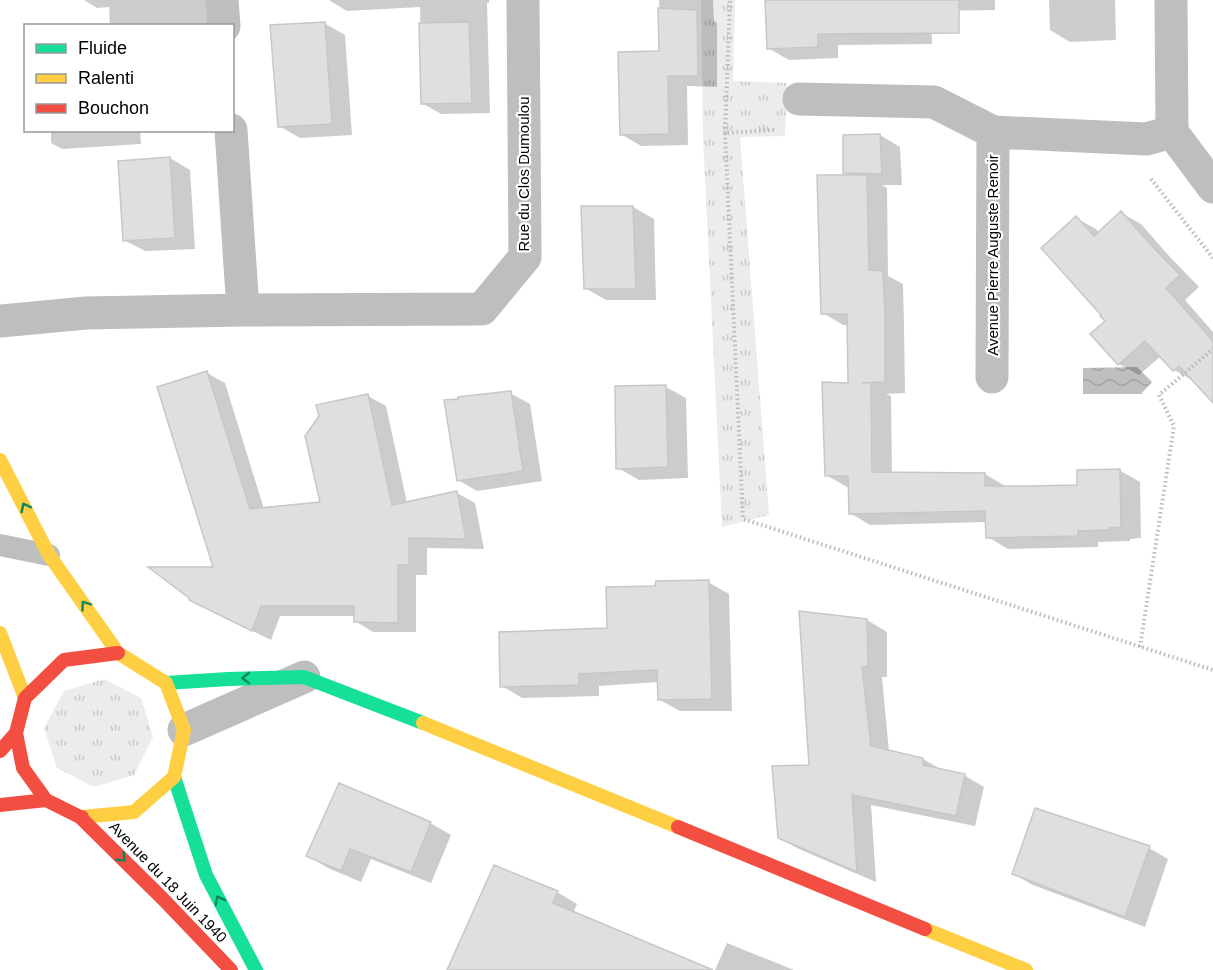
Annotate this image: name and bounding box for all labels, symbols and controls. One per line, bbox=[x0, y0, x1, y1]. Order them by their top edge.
legend bbox=[24, 24, 234, 132]
text: Fluide bbox=[78, 38, 127, 58]
text: Ralenti bbox=[78, 68, 134, 88]
street label: Rue du Clos Dumoulou bbox=[515, 96, 532, 252]
text: Bouchon bbox=[78, 98, 149, 118]
street label: Avenue Pierre Auguste Renoir bbox=[984, 154, 1001, 356]
one-way arrow bbox=[20, 503, 32, 514]
one-way arrow bbox=[81, 601, 92, 612]
one-way arrow bbox=[241, 672, 250, 684]
street label: Avenue du 18 Juin 1940 bbox=[106, 818, 231, 946]
one-way arrow bbox=[114, 851, 125, 862]
one-way arrow bbox=[215, 895, 226, 906]

